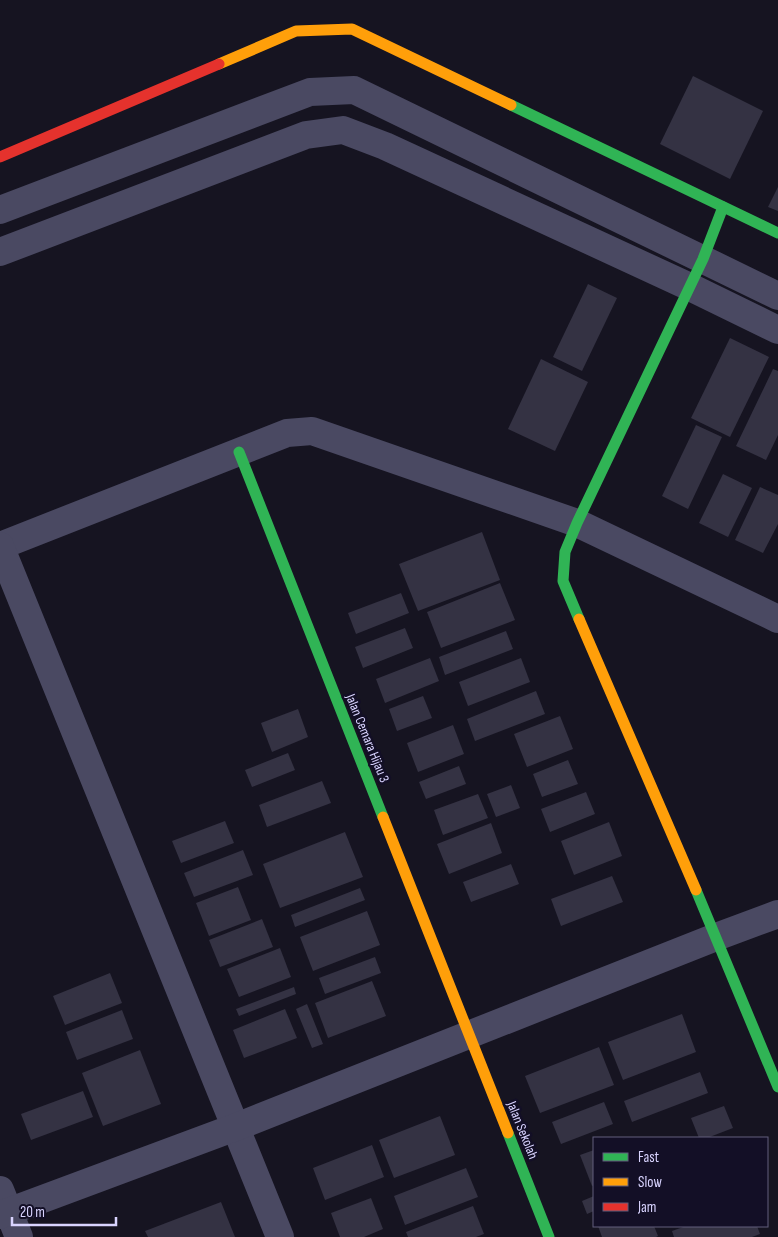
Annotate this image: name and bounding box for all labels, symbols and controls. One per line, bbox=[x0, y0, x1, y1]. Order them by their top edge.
street label: Jalan Cemara Hijau 3 bbox=[342, 690, 393, 785]
street label: Jalan Sekolah bbox=[503, 1098, 542, 1162]
legend bbox=[593, 1137, 768, 1227]
text: Fast bbox=[638, 1148, 660, 1167]
text: Slow bbox=[638, 1173, 662, 1192]
scale bar bbox=[12, 1194, 116, 1226]
text: Jam bbox=[637, 1198, 656, 1217]
text: 20 m bbox=[20, 1203, 45, 1222]

